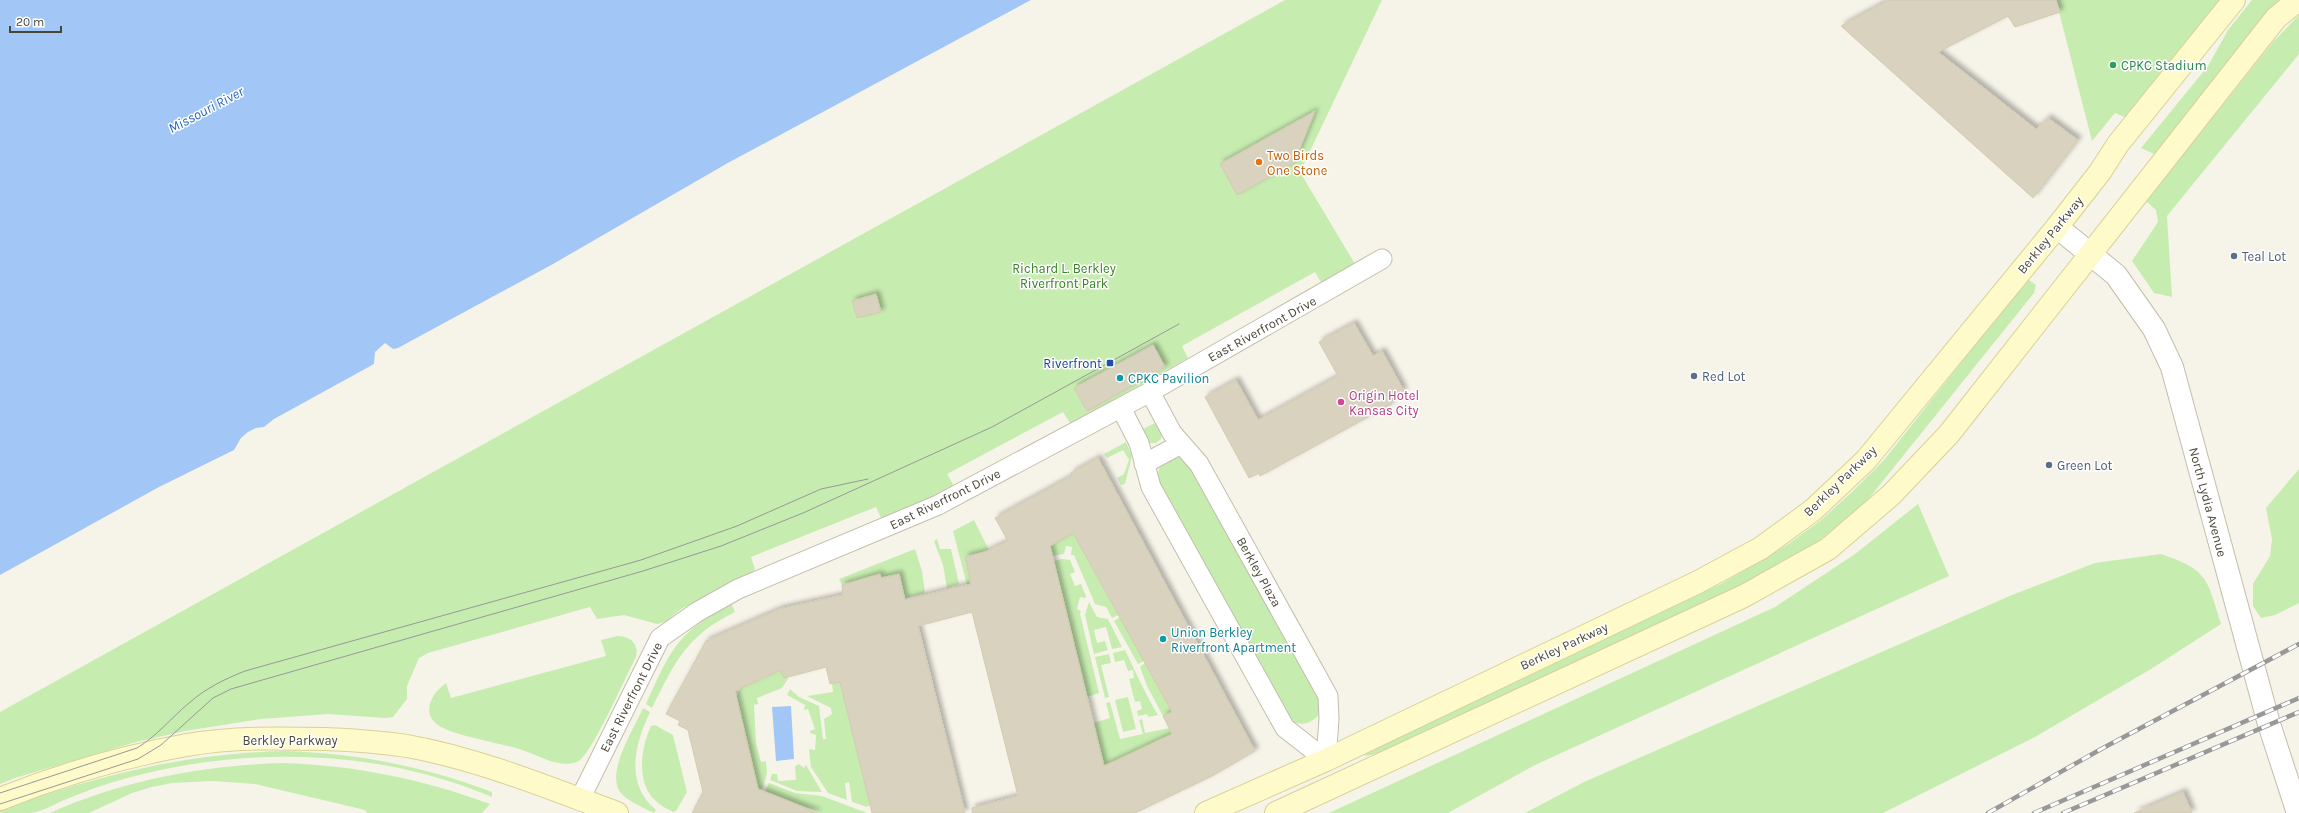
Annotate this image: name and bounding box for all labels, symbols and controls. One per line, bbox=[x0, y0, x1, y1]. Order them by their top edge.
scale bar bbox=[10, 8, 61, 34]
text: 20 m bbox=[16, 15, 44, 29]
place label: CPKC Stadium bbox=[2121, 58, 2207, 73]
marker: CPKC Stadium bbox=[2108, 60, 2118, 70]
water label: Missouri River bbox=[165, 82, 248, 137]
place label: Two Birds One Stone bbox=[1267, 148, 1328, 178]
marker: Two Birds One Stone bbox=[1254, 157, 1264, 167]
street label: Berkley Parkway bbox=[2014, 193, 2086, 277]
place label: Teal Lot bbox=[2242, 249, 2286, 264]
marker: Teal Lot bbox=[2229, 251, 2239, 261]
park label: Richard L. Berkley Riverfront Park bbox=[1012, 261, 1116, 291]
street label: East Riverfront Drive bbox=[1205, 293, 1319, 365]
place label: Riverfront bbox=[1043, 356, 1102, 371]
marker: Riverfront bbox=[1105, 358, 1115, 368]
place label: Red Lot bbox=[1702, 369, 1746, 384]
place label: CPKC Pavilion bbox=[1128, 371, 1209, 386]
marker: Red Lot bbox=[1689, 371, 1699, 381]
marker: CPKC Pavilion bbox=[1115, 373, 1125, 383]
place label: Origin Hotel Kansas City bbox=[1349, 388, 1419, 418]
marker: Origin Hotel Kansas City bbox=[1336, 397, 1346, 407]
street label: Berkley Parkway bbox=[1801, 443, 1879, 519]
street label: North Lydia Avenue bbox=[2186, 446, 2230, 559]
place label: Green Lot bbox=[2057, 458, 2113, 473]
marker: Green Lot bbox=[2044, 460, 2054, 470]
street label: East Riverfront Drive bbox=[887, 465, 1003, 532]
street label: Berkley Plaza bbox=[1234, 534, 1284, 610]
street label: Berkley Parkway bbox=[1518, 619, 1610, 673]
place label: Union Berkley Riverfront Apartment bbox=[1171, 625, 1296, 655]
marker: Union Berkley Riverfront Apartment bbox=[1158, 634, 1168, 644]
street label: East Riverfront Drive bbox=[597, 639, 665, 755]
street label: Berkley Parkway bbox=[242, 733, 338, 748]

